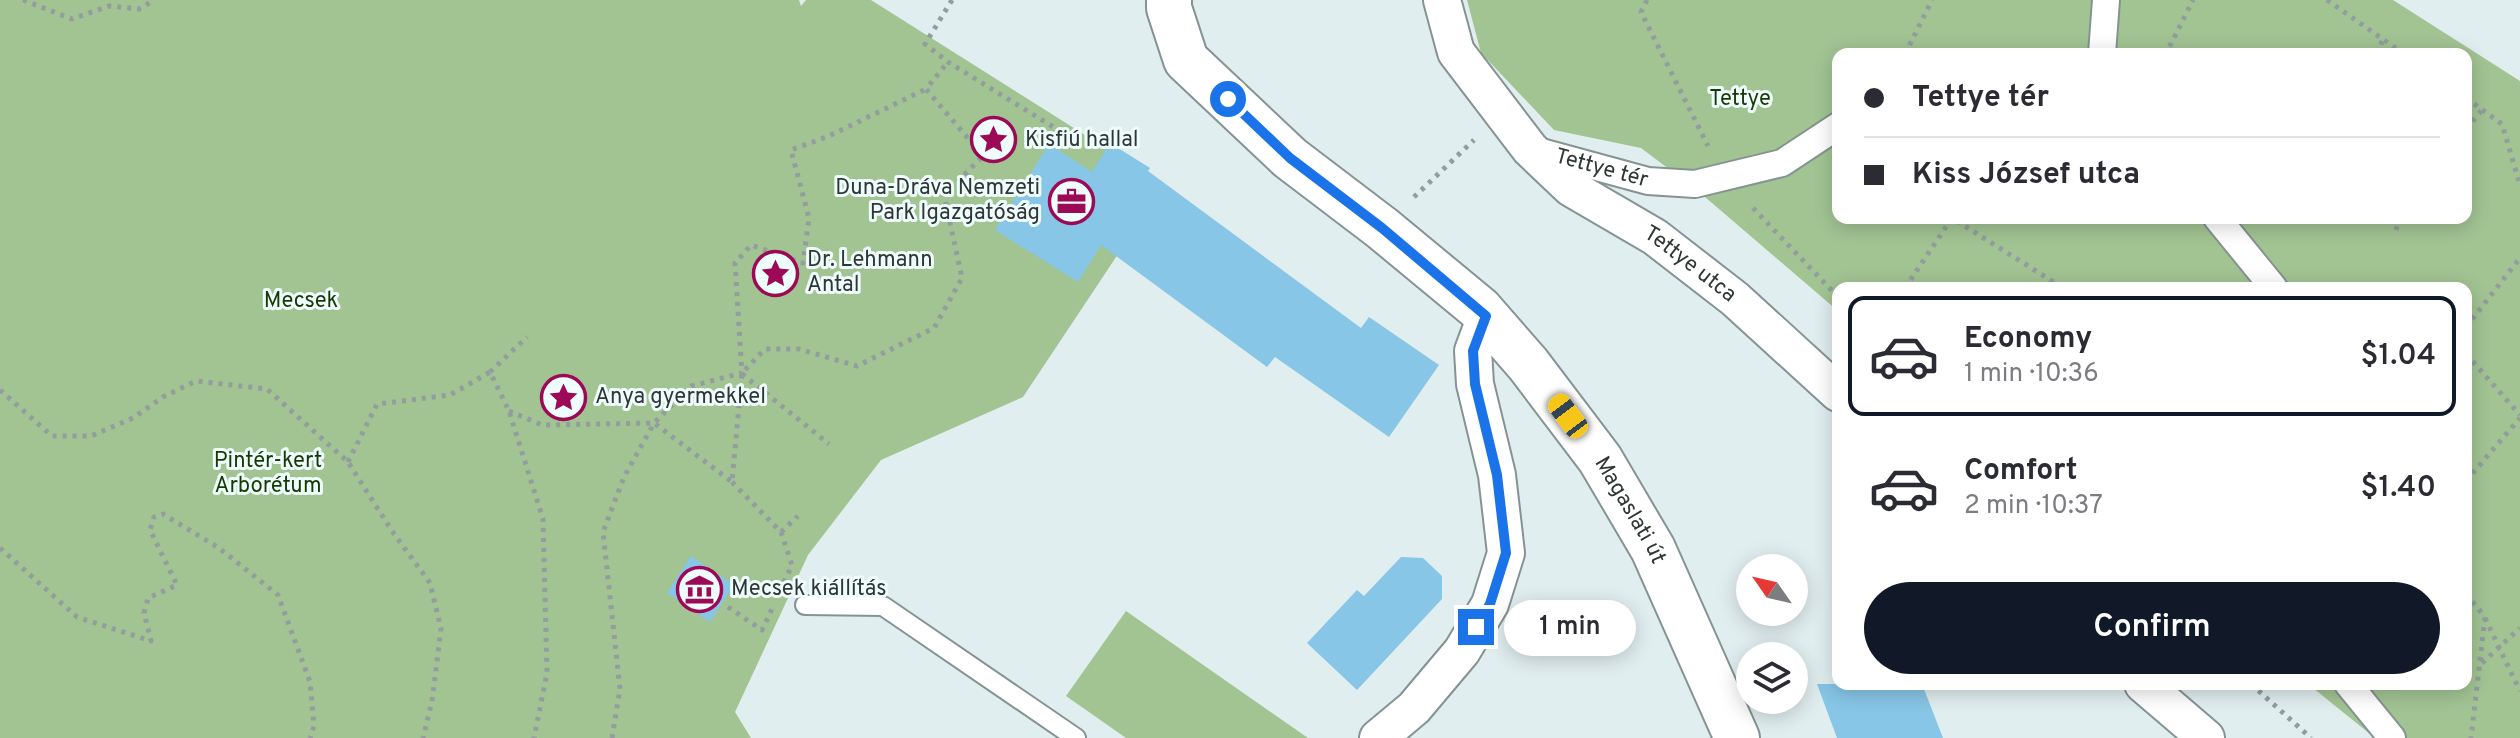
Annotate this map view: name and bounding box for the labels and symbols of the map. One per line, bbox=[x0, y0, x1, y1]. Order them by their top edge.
route start bbox=[1210, 81, 1246, 117]
park label: Tettye bbox=[1709, 86, 1771, 113]
place icon: Kisfiú hallal bbox=[970, 116, 1018, 164]
place label: Kisfiú hallal bbox=[1025, 127, 1139, 154]
street label: Tettye tér bbox=[1552, 143, 1652, 194]
place label: Duna-Dráva Nemzeti Park Igazgatóság bbox=[835, 175, 1040, 227]
office icon: Duna-Dráva Nemzeti Park Igazgatóság bbox=[1047, 177, 1095, 225]
street label: Tettye utca bbox=[1639, 220, 1742, 308]
place label: Dr. Lehmann Antal bbox=[807, 247, 933, 299]
place icon: Dr. Lehmann Antal bbox=[752, 249, 800, 297]
park label: Mecsek bbox=[264, 288, 338, 315]
place icon: Anya gyermekkel bbox=[540, 373, 588, 421]
place label: Anya gyermekkel bbox=[595, 384, 766, 411]
car bbox=[1544, 390, 1592, 442]
park label: Pintér-kert Arborétum bbox=[214, 448, 322, 500]
street label: Magaslati út bbox=[1588, 452, 1671, 568]
north arrow bbox=[1736, 554, 1808, 626]
museum icon: Mecsek kiállítás bbox=[676, 565, 724, 613]
place label: Mecsek kiállítás bbox=[731, 576, 887, 603]
callout: 1 min bbox=[1504, 599, 1636, 655]
route end bbox=[1458, 609, 1494, 645]

